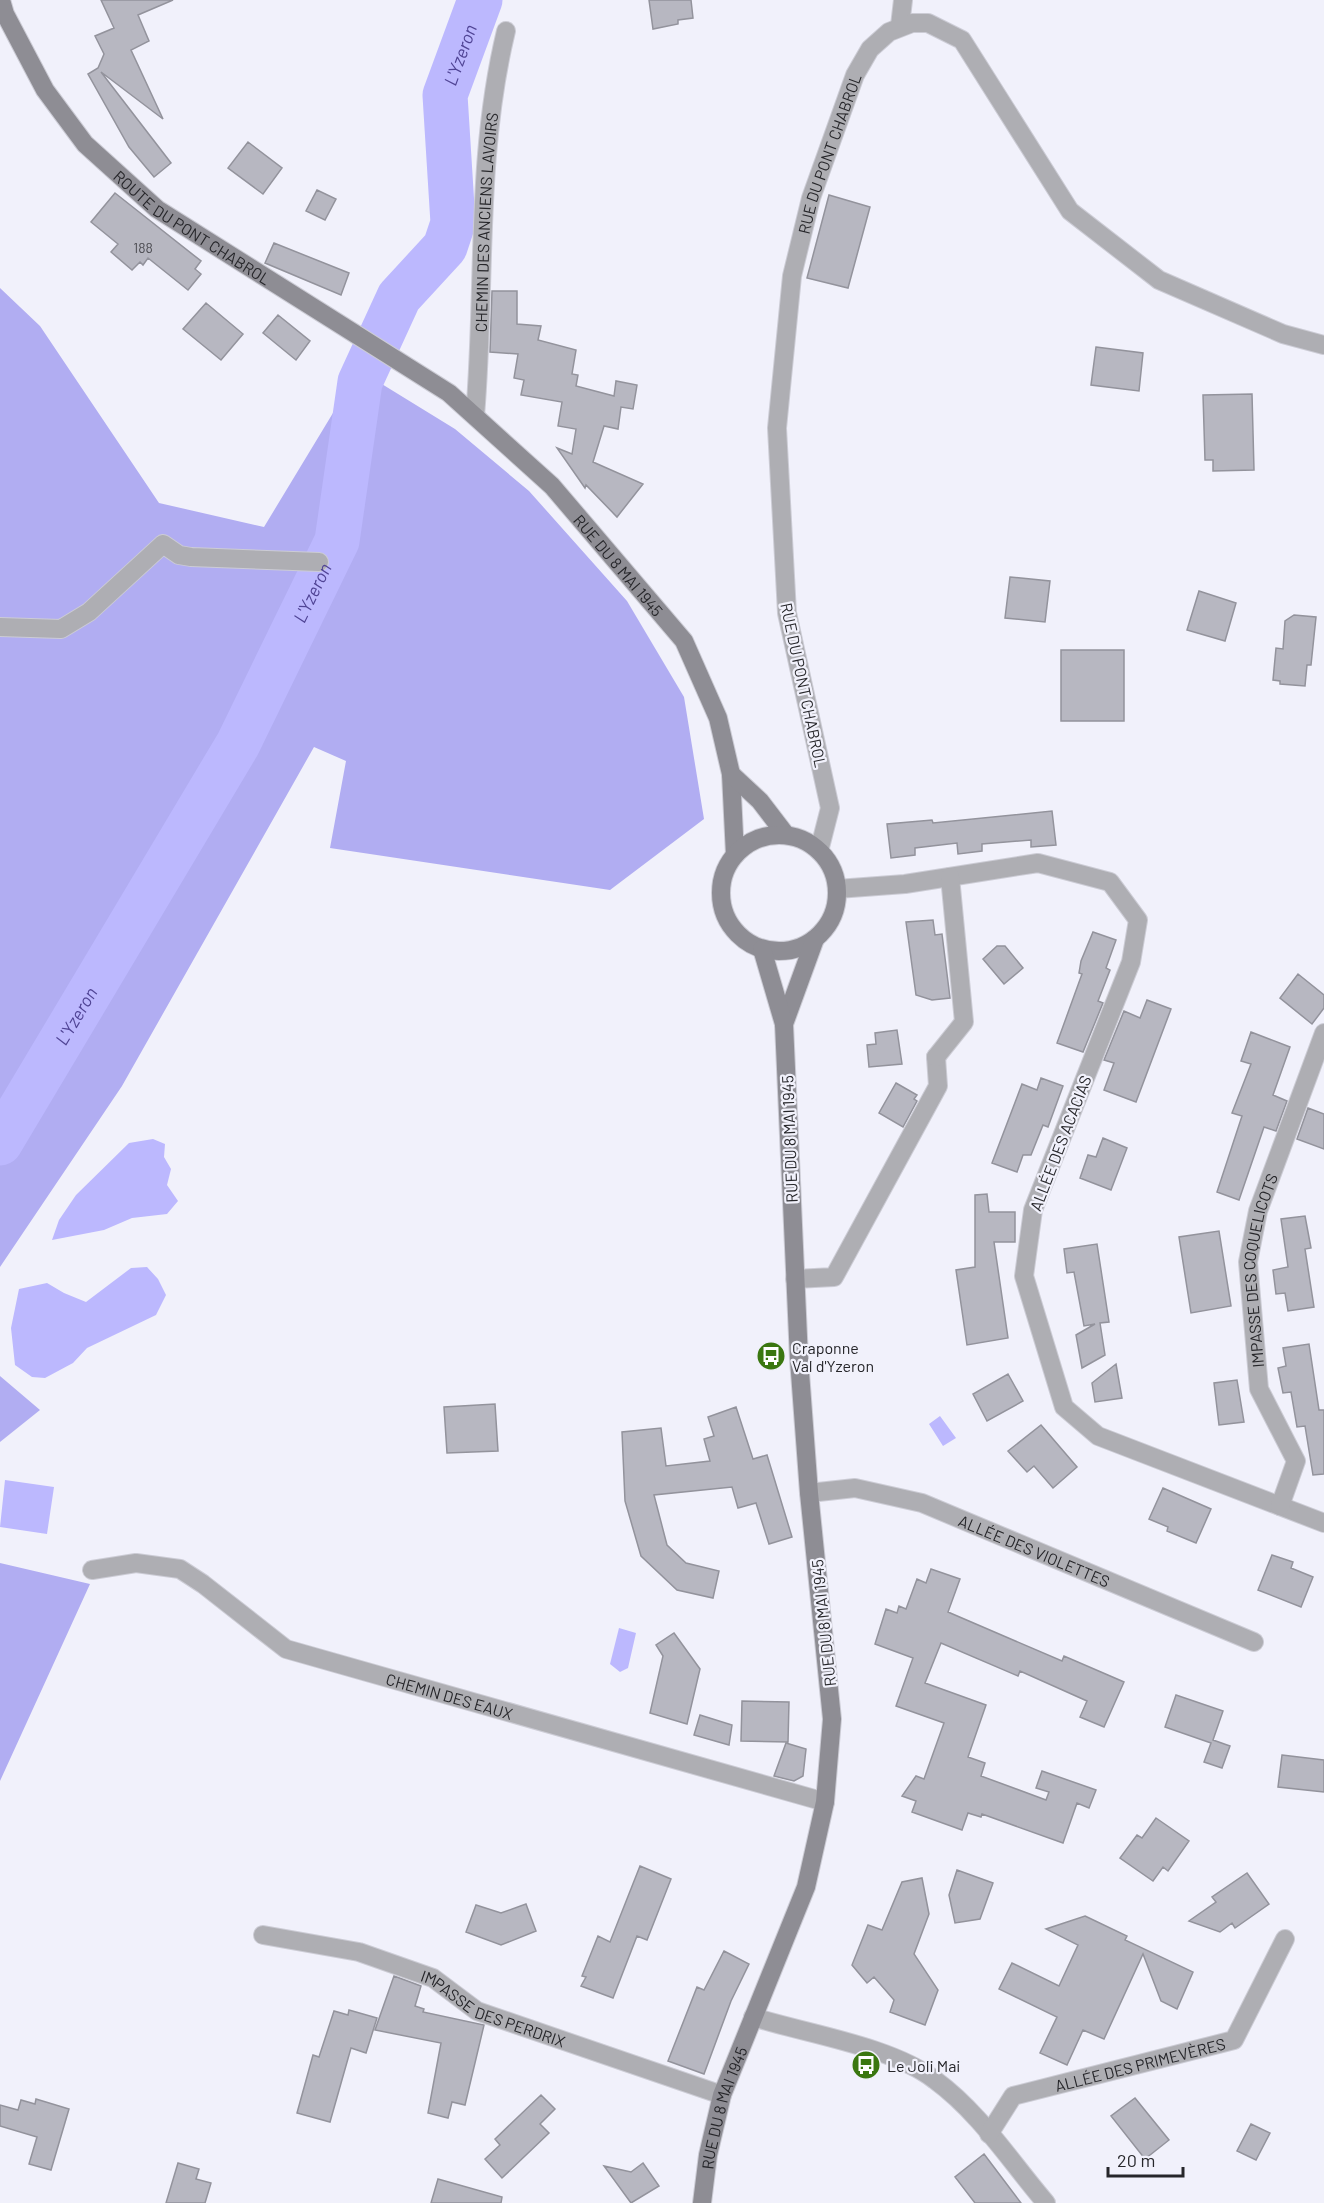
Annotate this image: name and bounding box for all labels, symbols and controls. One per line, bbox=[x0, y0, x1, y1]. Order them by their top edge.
water label: L'Yzeron bbox=[439, 21, 481, 88]
street label: RUE DU PONT CHABROL bbox=[793, 71, 864, 236]
street label: CHEMIN DES ANCIENS LAVOIRS bbox=[470, 111, 501, 333]
street label: ROUTE DU PONT CHABROL bbox=[110, 166, 274, 288]
house number: 188 bbox=[133, 239, 153, 256]
street label: RUE DU 8 MAI 1945 bbox=[570, 510, 668, 619]
water label: L'Yzeron bbox=[288, 559, 336, 626]
street label: RUE DU PONT CHABROL bbox=[777, 601, 831, 769]
water label: L'Yzeron bbox=[50, 983, 102, 1049]
street label: ALLÉE DES ACACIAS bbox=[1025, 1073, 1095, 1213]
street label: RUE DU 8 MAI 1945 bbox=[777, 1075, 801, 1203]
street label: IMPASSE DES COQUELICOTS bbox=[1238, 1170, 1281, 1369]
place label: Craponne Val d'Yzeron bbox=[792, 1338, 874, 1375]
bus stop icon: Craponne Val d'Yzeron bbox=[755, 1340, 787, 1372]
street label: ALLÉE DES VIOLETTES bbox=[956, 1510, 1113, 1590]
street label: RUE DU 8 MAI 1945 bbox=[807, 1559, 839, 1687]
street label: CHEMIN DES EAUX bbox=[384, 1668, 515, 1722]
street label: IMPASSE DES PERDRIX bbox=[419, 1965, 568, 2050]
street label: ALLÉE DES PRIMEVÈRES bbox=[1053, 2033, 1227, 2095]
street label: RUE DU 8 MAI 1945 bbox=[697, 2043, 750, 2170]
bus stop icon: Le Joli Mai bbox=[850, 2049, 882, 2081]
place label: Le Joli Mai bbox=[887, 2056, 960, 2075]
scale bar bbox=[1108, 2140, 1183, 2178]
text: 20 m bbox=[1117, 2149, 1155, 2171]

